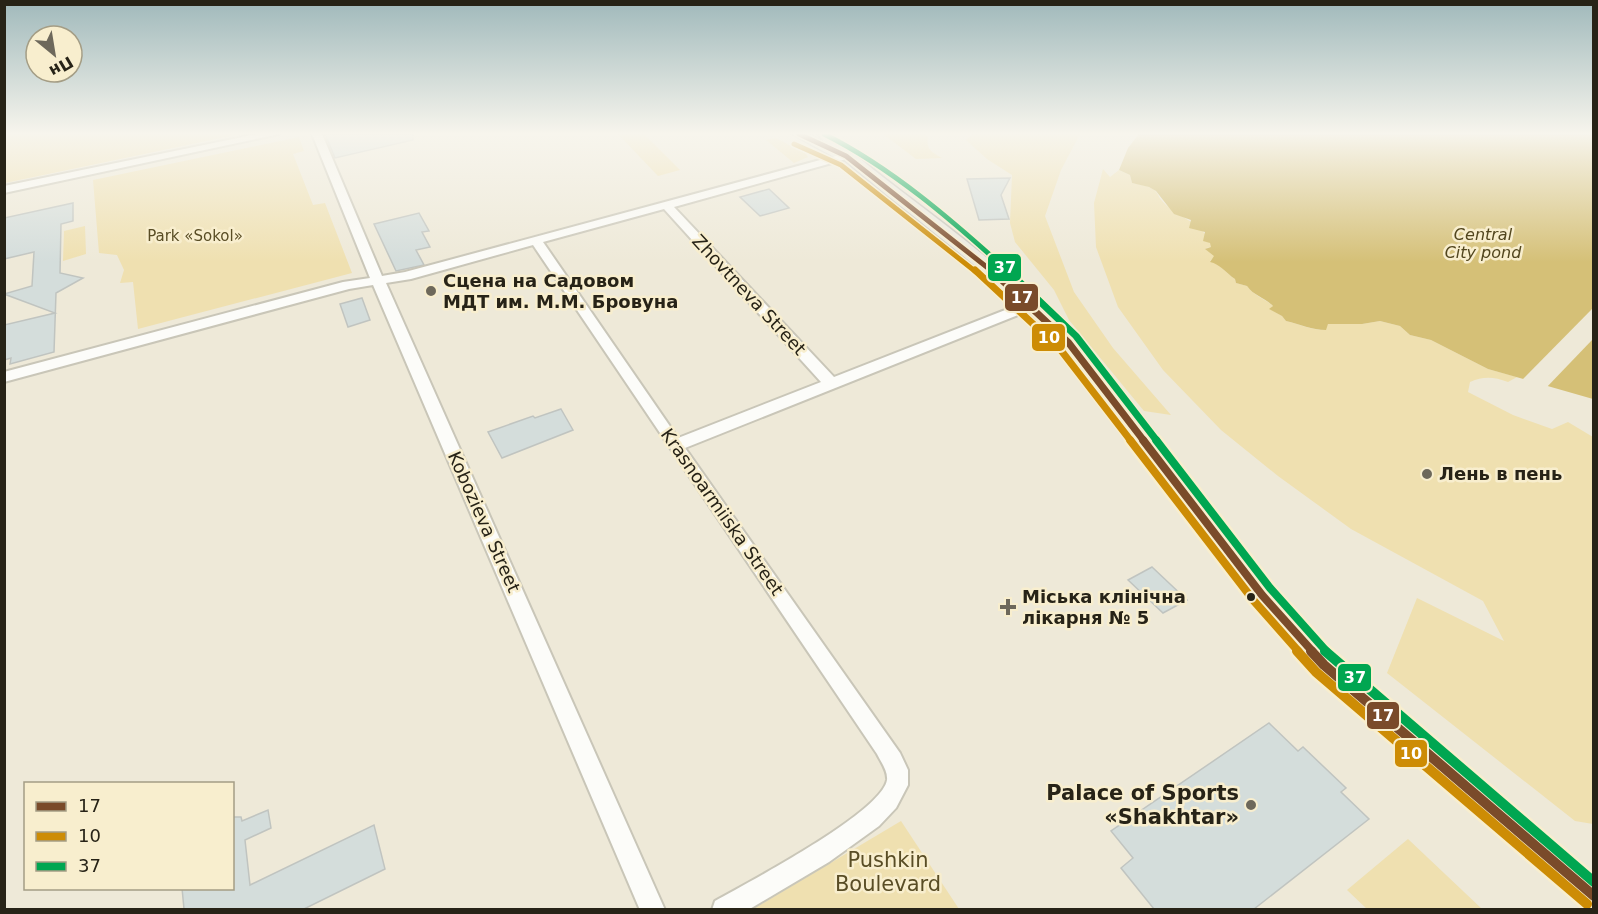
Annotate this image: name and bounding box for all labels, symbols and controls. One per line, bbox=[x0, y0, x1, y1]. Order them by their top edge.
north arrow bbox=[24, 24, 84, 84]
text: Пн bbox=[46, 52, 77, 81]
water label: Central City pond bbox=[1445, 225, 1522, 262]
park label: Park «Sokol» bbox=[147, 227, 243, 245]
street label: Zhovtneva Street bbox=[688, 230, 811, 359]
line badge: 37 bbox=[987, 253, 1022, 282]
text: 37 bbox=[994, 258, 1016, 277]
place label: Сцена на Садовом МДТ им. М.М. Бровуна bbox=[443, 270, 678, 312]
line badge: 17 bbox=[1004, 283, 1039, 312]
marker: Сцена на Садовом МДТ им. М.М. Бровуна bbox=[424, 284, 438, 298]
text: 17 bbox=[1011, 288, 1033, 307]
line badge: 10 bbox=[1031, 323, 1066, 352]
text: 10 bbox=[1038, 328, 1060, 347]
street label: Krasnoarmiiska Street bbox=[657, 424, 788, 599]
street label: Kobozieva Street bbox=[444, 448, 525, 595]
place label: Лень в пень bbox=[1439, 463, 1562, 484]
marker: Лень в пень bbox=[1420, 467, 1434, 481]
place label: Міська клінічна лікарня № 5 bbox=[1022, 586, 1186, 628]
unlabelled marker bbox=[1245, 591, 1257, 603]
marker: Міська клінічна лікарня № 5 bbox=[999, 598, 1017, 616]
line badge: 37 bbox=[1337, 663, 1372, 692]
text: 37 bbox=[1344, 668, 1366, 687]
line badge: 17 bbox=[1366, 701, 1400, 730]
text: 17 bbox=[1372, 706, 1394, 725]
line badge: 10 bbox=[1394, 739, 1428, 768]
text: 10 bbox=[1400, 744, 1422, 763]
place label: Palace of Sports «Shakhtar» bbox=[1046, 781, 1239, 829]
legend bbox=[24, 782, 234, 890]
text: 17 bbox=[78, 795, 101, 816]
marker: Palace of Sports «Shakhtar» bbox=[1244, 798, 1258, 812]
text: 10 bbox=[78, 825, 101, 846]
park label: Pushkin Boulevard bbox=[835, 848, 941, 896]
text: 37 bbox=[78, 855, 101, 876]

